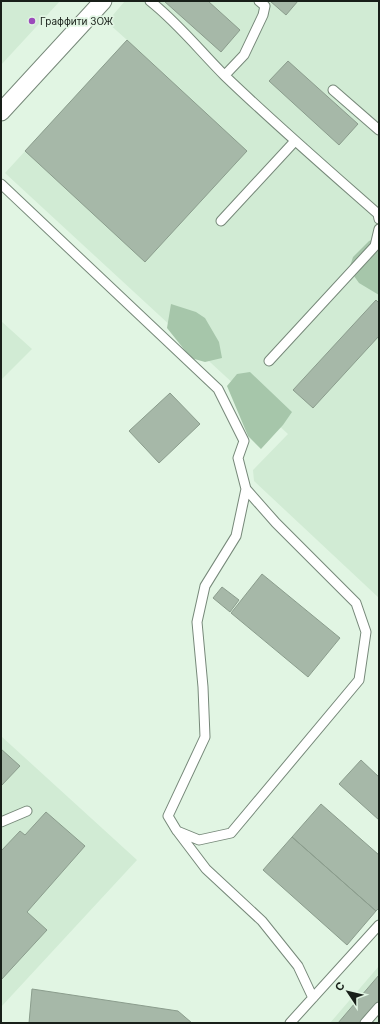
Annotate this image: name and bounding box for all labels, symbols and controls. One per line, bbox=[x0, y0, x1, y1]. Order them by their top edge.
place label: Граффити ЗОЖ bbox=[40, 15, 114, 27]
marker: Граффити ЗОЖ bbox=[27, 16, 37, 26]
north arrow bbox=[328, 972, 368, 1012]
text: С bbox=[332, 979, 348, 994]

